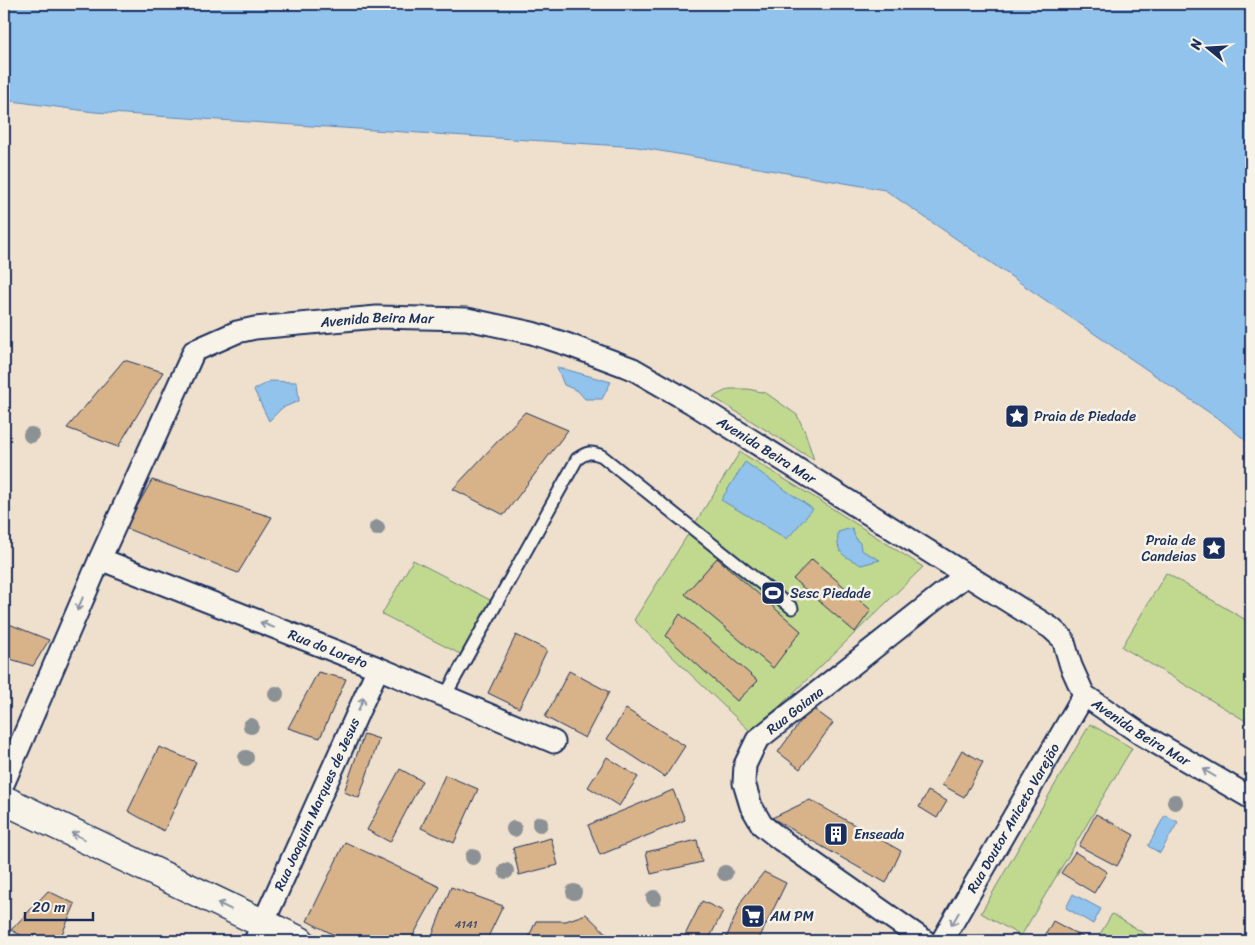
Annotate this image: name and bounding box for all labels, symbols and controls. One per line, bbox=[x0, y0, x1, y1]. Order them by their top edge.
north arrow bbox=[1182, 22, 1232, 72]
text: N bbox=[1182, 35, 1210, 54]
street label: Avenida Beira Mar bbox=[318, 305, 435, 335]
place icon: Praia de Piedade bbox=[1004, 403, 1030, 429]
place label: Praia de Piedade bbox=[1034, 404, 1136, 429]
street label: Avenida Beira Mar bbox=[711, 409, 822, 492]
place label: Praia de Candeias bbox=[1141, 528, 1196, 569]
place icon: Praia de Candeias bbox=[1201, 535, 1227, 561]
sports icon: Sesc Piedade bbox=[760, 580, 786, 606]
place label: Sesc Piedade bbox=[790, 581, 871, 606]
one-way arrow bbox=[75, 596, 85, 611]
one-way arrow bbox=[260, 619, 275, 628]
street label: Rua do Loreto bbox=[284, 622, 372, 676]
street label: Rua Goiana bbox=[761, 680, 829, 741]
street label: Avenida Beira Mar bbox=[1085, 691, 1196, 774]
one-way arrow bbox=[357, 697, 367, 712]
street label: Rua Joaquim Marques de Jesus bbox=[267, 713, 367, 895]
street label: Rua Doutor Aniceto Varejão bbox=[960, 738, 1067, 898]
one-way arrow bbox=[1202, 768, 1217, 778]
building icon: Enseada bbox=[823, 821, 849, 847]
place label: Enseada bbox=[854, 822, 904, 847]
one-way arrow bbox=[71, 830, 86, 840]
scale bar bbox=[25, 890, 92, 922]
text: 20 m bbox=[32, 894, 66, 920]
one-way arrow bbox=[217, 901, 232, 910]
supermarket icon: AM PM bbox=[740, 903, 766, 929]
place label: AM PM bbox=[769, 904, 814, 929]
one-way arrow bbox=[950, 911, 960, 925]
house number: 4141 bbox=[454, 915, 478, 934]

